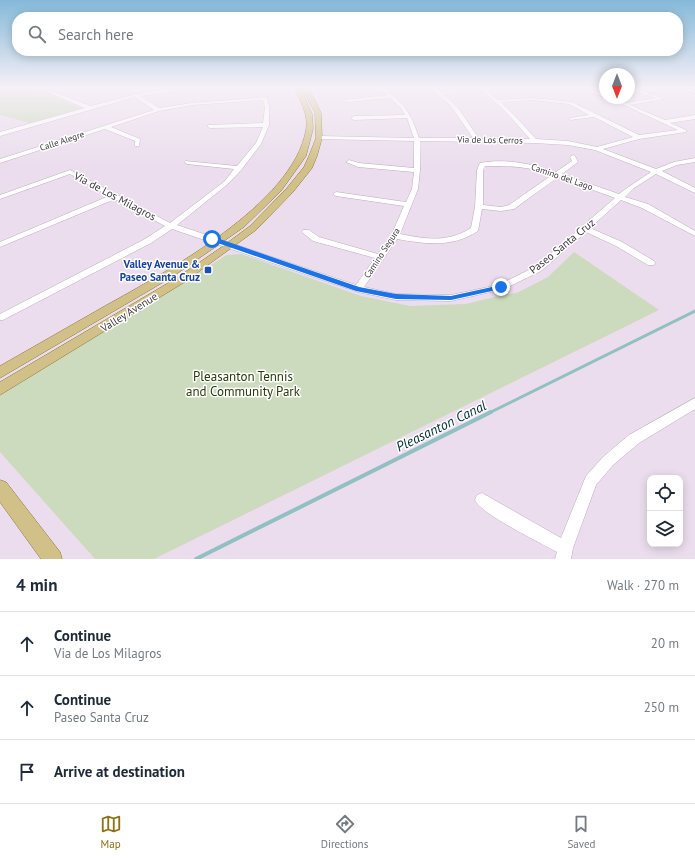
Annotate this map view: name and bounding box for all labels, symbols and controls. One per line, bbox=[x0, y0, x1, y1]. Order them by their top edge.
search box bbox=[12, 12, 683, 56]
icon: search bbox=[26, 23, 48, 45]
text: Search here bbox=[58, 25, 134, 44]
north arrow bbox=[599, 68, 635, 104]
street label: Calle Alegre bbox=[38, 128, 86, 153]
street label: Via de Los Cerros bbox=[456, 133, 523, 146]
street label: Camino del Lago bbox=[530, 161, 595, 192]
street label: Via de Los Milagros bbox=[71, 168, 159, 224]
street label: Paseo Santa Cruz bbox=[526, 215, 598, 277]
street label: Camino Segura bbox=[361, 226, 402, 280]
route start bbox=[203, 230, 221, 248]
place label: Valley Avenue & Paseo Santa Cruz bbox=[120, 257, 200, 284]
marker: Valley Avenue & Paseo Santa Cruz bbox=[203, 265, 213, 275]
route end bbox=[492, 278, 510, 296]
street label: Valley Avenue bbox=[97, 289, 160, 336]
park label: Pleasanton Tennis and Community Park bbox=[186, 368, 301, 400]
water label: Pleasanton Canal bbox=[393, 396, 489, 456]
map controls bbox=[647, 475, 683, 547]
button: locate bbox=[647, 475, 683, 511]
button: layers bbox=[647, 511, 683, 547]
text: 4 min bbox=[16, 574, 57, 596]
text: Walk · 270 m bbox=[607, 577, 679, 594]
text: Continue bbox=[54, 626, 111, 645]
icon: ahead bbox=[16, 633, 38, 655]
text: 20 m bbox=[651, 635, 679, 652]
text: Via de Los Milagros bbox=[54, 645, 162, 662]
text: Continue bbox=[54, 690, 111, 709]
icon: ahead bbox=[16, 697, 38, 719]
text: 250 m bbox=[644, 699, 679, 716]
text: Paseo Santa Cruz bbox=[54, 709, 149, 726]
icon: arrive bbox=[16, 761, 38, 783]
text: Arrive at destination bbox=[54, 762, 185, 781]
tab: Map bbox=[100, 813, 122, 851]
tab: Directions bbox=[321, 813, 368, 851]
tab: Saved bbox=[567, 813, 595, 851]

